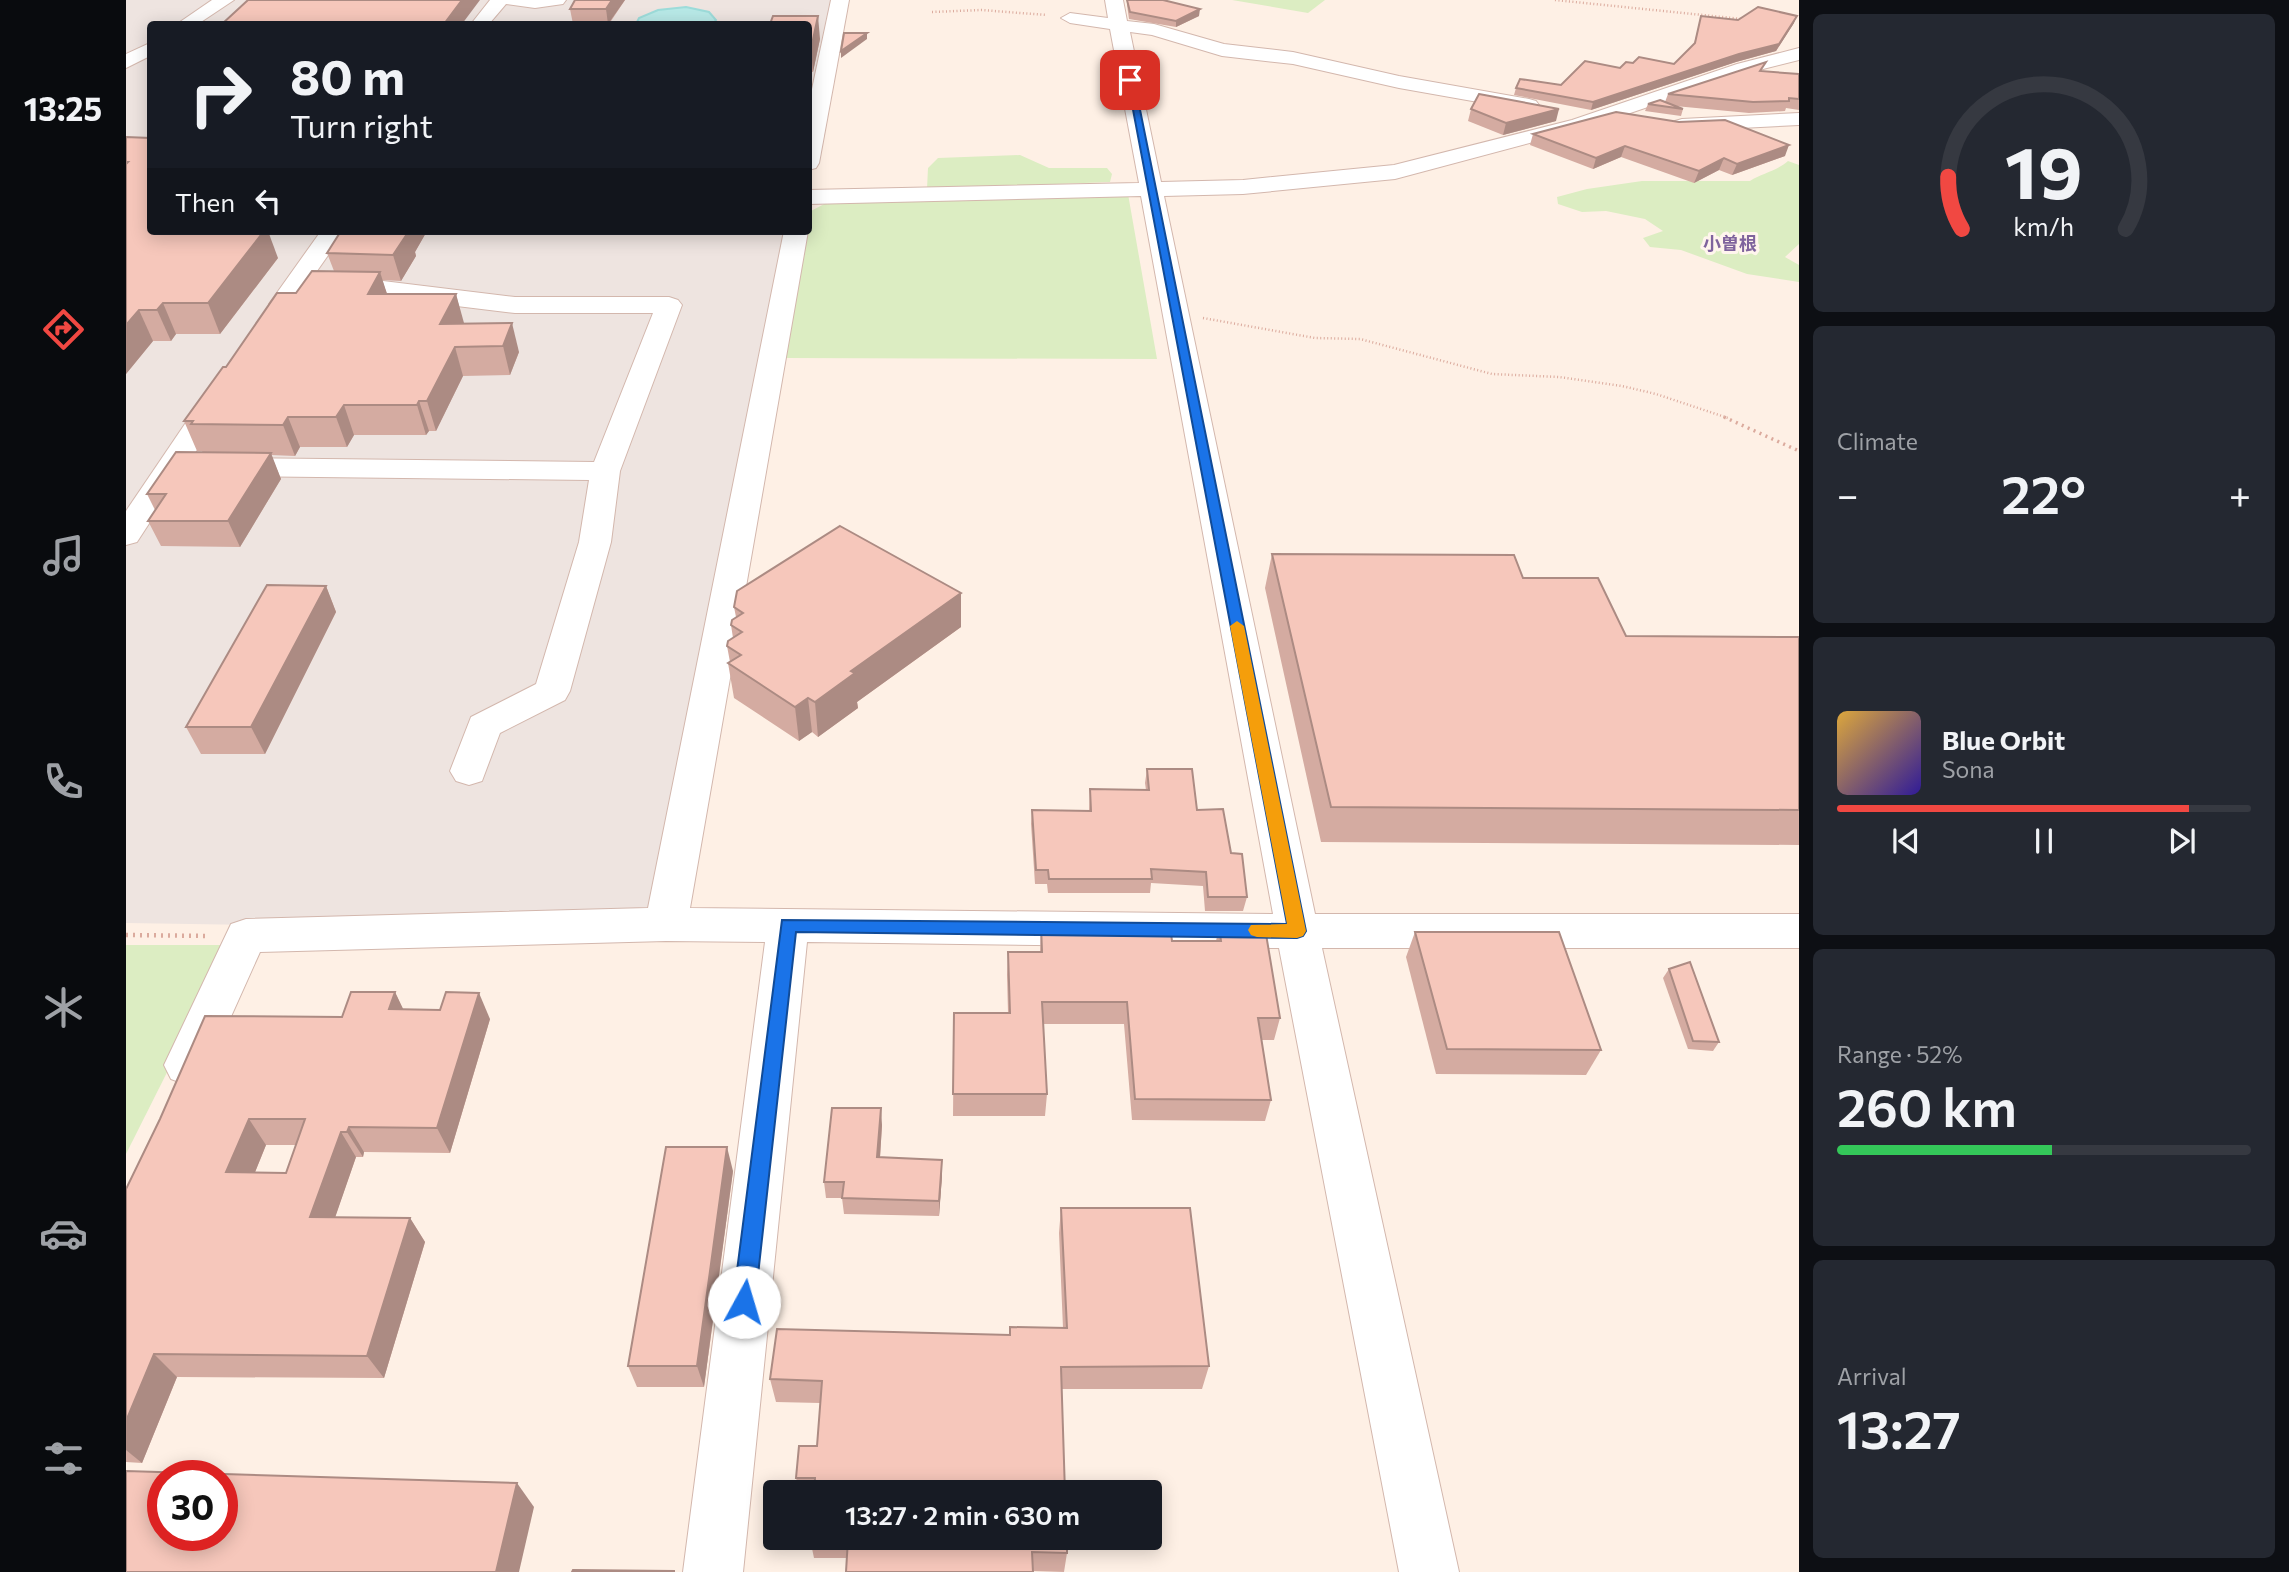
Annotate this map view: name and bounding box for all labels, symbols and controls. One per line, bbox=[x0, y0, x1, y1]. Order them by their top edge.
text: 80 m bbox=[290, 45, 405, 105]
icon: right bbox=[175, 49, 266, 140]
pin bbox=[1100, 50, 1160, 110]
icon: arrive bbox=[1111, 61, 1149, 99]
text: 13:25 bbox=[24, 88, 102, 128]
text: Turn right bbox=[290, 105, 433, 145]
text: 19 bbox=[2005, 125, 2083, 214]
icon: left bbox=[249, 182, 287, 220]
text: Then bbox=[175, 186, 235, 217]
text: km/h bbox=[2014, 211, 2074, 241]
district label: 小曽根 bbox=[1703, 232, 1757, 254]
icon: directions bbox=[39, 305, 88, 354]
text: Climate bbox=[1837, 427, 1918, 455]
text: 22° bbox=[2001, 461, 2086, 525]
text: − bbox=[1837, 470, 1859, 517]
text: + bbox=[2229, 470, 2251, 517]
icon: music bbox=[39, 531, 88, 580]
text: Blue Orbit bbox=[1942, 724, 2065, 755]
text: Sona bbox=[1942, 755, 1994, 783]
icon: phone bbox=[39, 757, 88, 806]
icon: previous bbox=[1887, 822, 1925, 860]
icon: pause bbox=[2025, 822, 2063, 860]
icon: next bbox=[2163, 822, 2201, 860]
icon: climate bbox=[39, 983, 88, 1032]
text: Range · 52% bbox=[1837, 1040, 1962, 1068]
text: 260 km bbox=[1837, 1074, 2017, 1138]
icon: car bbox=[39, 1209, 88, 1258]
position arrow bbox=[707, 1265, 781, 1339]
text: Arrival bbox=[1837, 1362, 1907, 1390]
text: 13:27 bbox=[1837, 1396, 1961, 1460]
icon: filters bbox=[39, 1434, 88, 1483]
speed limit sign: 30 bbox=[147, 1460, 238, 1551]
text: 13:27 · 2 min · 630 m bbox=[845, 1499, 1080, 1530]

